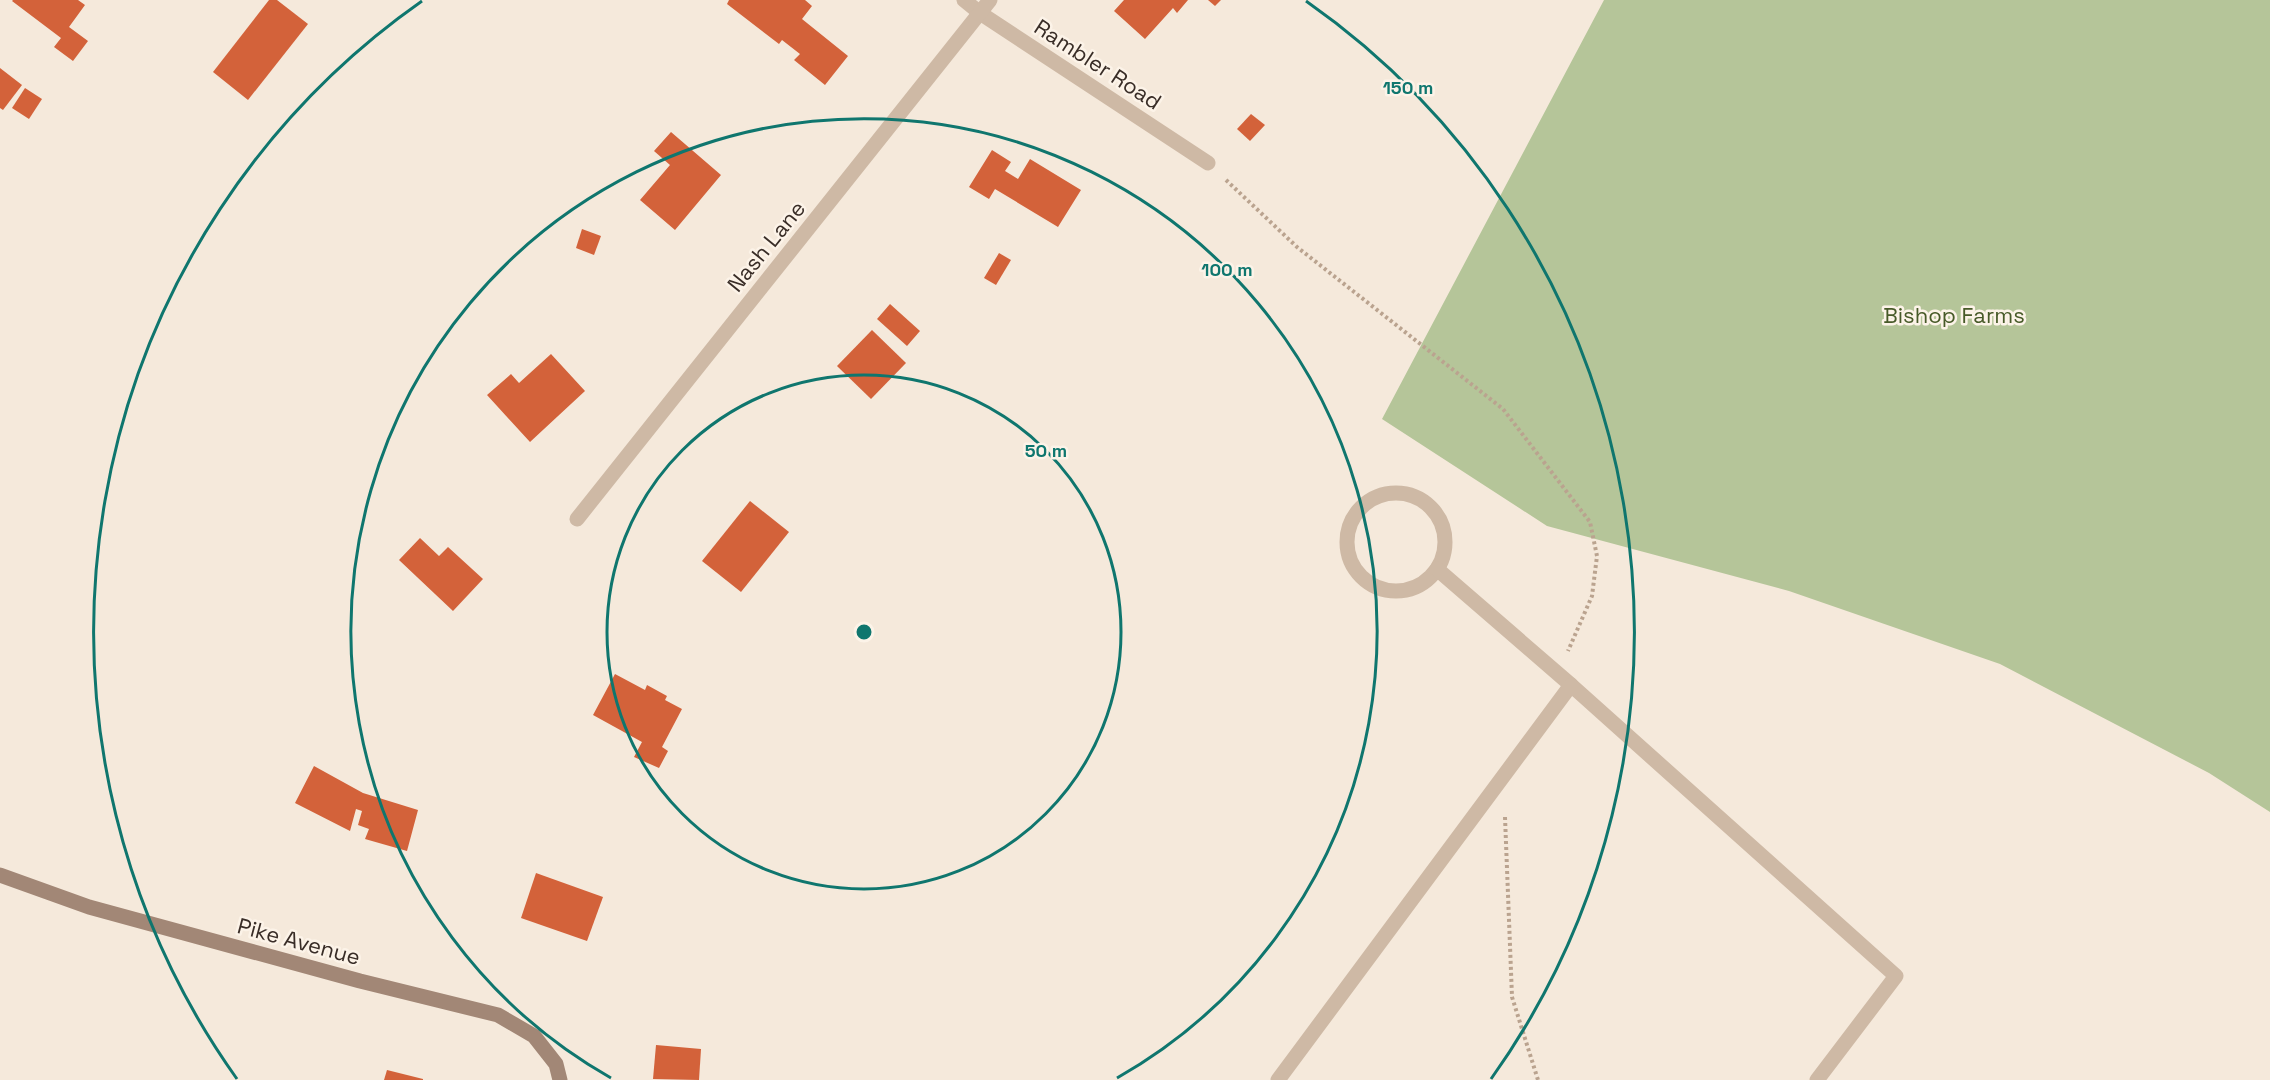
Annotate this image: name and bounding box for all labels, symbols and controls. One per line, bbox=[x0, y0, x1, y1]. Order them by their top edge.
street label: Rambler Road bbox=[1029, 13, 1167, 115]
text: 150 m bbox=[1383, 76, 1433, 99]
street label: Nash Lane bbox=[721, 195, 811, 297]
text: 100 m bbox=[1201, 258, 1253, 281]
park label: Bishop Farms bbox=[1883, 301, 2025, 329]
text: 50 m bbox=[1025, 439, 1067, 462]
centre of rings bbox=[854, 622, 874, 642]
street label: Pike Avenue bbox=[235, 911, 363, 971]

